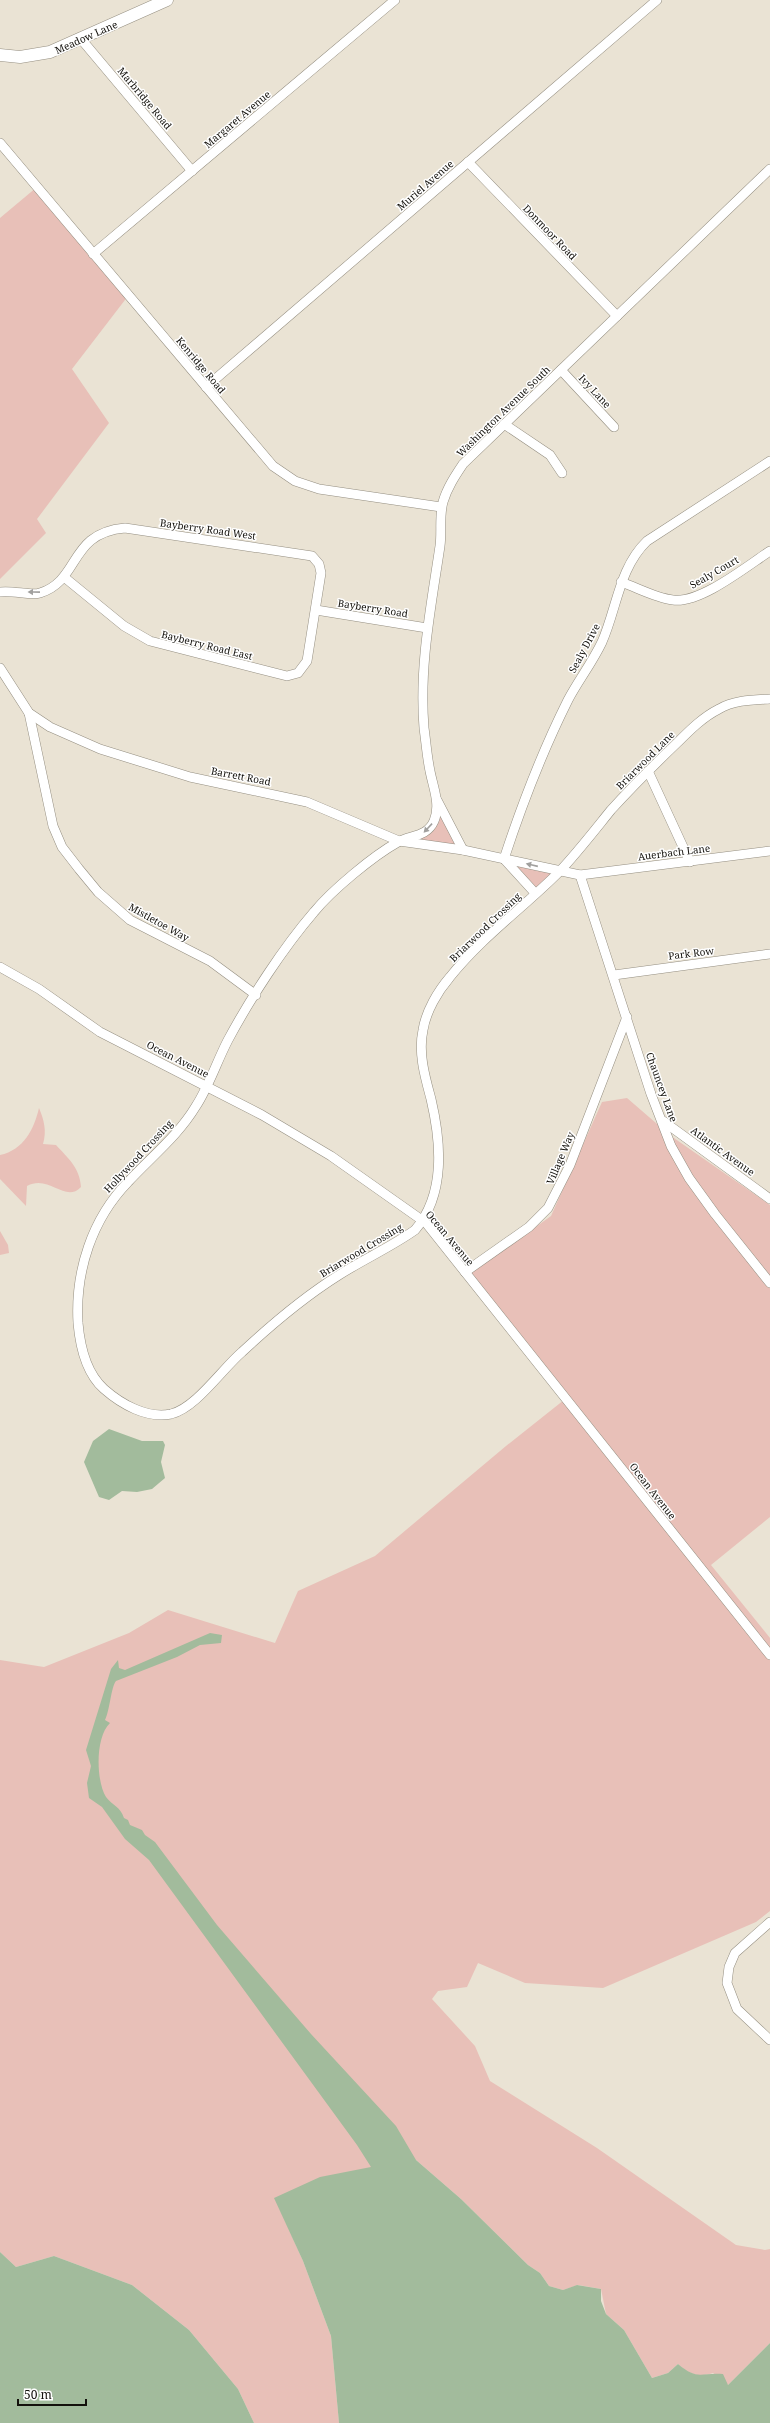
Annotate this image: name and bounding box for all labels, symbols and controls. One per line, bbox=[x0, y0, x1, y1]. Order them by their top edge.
street label: Meadow Lane bbox=[52, 17, 120, 57]
street label: Marbridge Road bbox=[115, 64, 175, 132]
street label: Margaret Avenue bbox=[201, 87, 273, 151]
street label: Muriel Avenue bbox=[394, 157, 456, 213]
street label: Donmoor Road bbox=[520, 201, 580, 263]
street label: Kenridge Road bbox=[173, 334, 229, 396]
street label: Washington Avenue South bbox=[453, 362, 553, 460]
street label: Ivy Lane bbox=[576, 371, 614, 411]
street label: Bayberry Road West bbox=[159, 515, 257, 543]
street label: Sealy Court bbox=[687, 552, 741, 592]
one-way arrow bbox=[27, 589, 40, 595]
street label: Bayberry Road bbox=[337, 596, 409, 620]
street label: Sealy Drive bbox=[565, 621, 603, 675]
street label: Bayberry Road East bbox=[160, 627, 254, 663]
street label: Briarwood Lane bbox=[613, 728, 677, 792]
street label: Barrett Road bbox=[210, 763, 272, 789]
one-way arrow bbox=[424, 823, 433, 833]
street label: Auerbach Lane bbox=[637, 841, 711, 863]
one-way arrow bbox=[525, 862, 538, 868]
street label: Briarwood Crossing bbox=[446, 889, 524, 965]
street label: Mistletoe Way bbox=[126, 900, 192, 945]
street label: Park Row bbox=[667, 943, 715, 963]
street label: Ocean Avenue bbox=[144, 1037, 212, 1081]
street label: Chauncey Lane bbox=[643, 1050, 681, 1124]
street label: Hollywood Crossing bbox=[100, 1116, 176, 1196]
street label: Atlantic Avenue bbox=[688, 1123, 758, 1179]
street label: Village Way bbox=[543, 1129, 578, 1186]
street label: Ocean Avenue bbox=[423, 1207, 477, 1269]
street label: Briarwood Crossing bbox=[317, 1219, 406, 1280]
street label: Ocean Avenue bbox=[627, 1460, 679, 1522]
scale bar bbox=[18, 2381, 86, 2407]
text: 50 m bbox=[24, 2386, 52, 2403]

